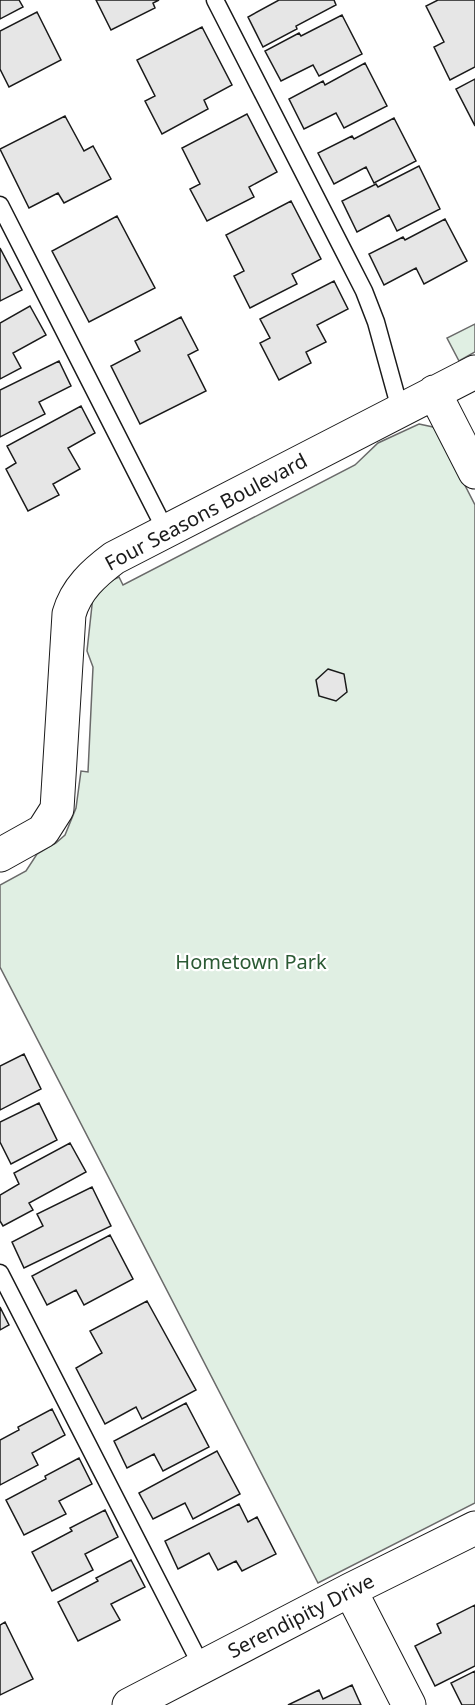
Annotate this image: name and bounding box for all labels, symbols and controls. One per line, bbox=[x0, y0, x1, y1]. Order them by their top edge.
street label: Four Seasons Boulevard bbox=[100, 447, 312, 576]
park label: Hometown Park bbox=[175, 948, 327, 975]
street label: Serendipity Drive bbox=[223, 1567, 379, 1664]

